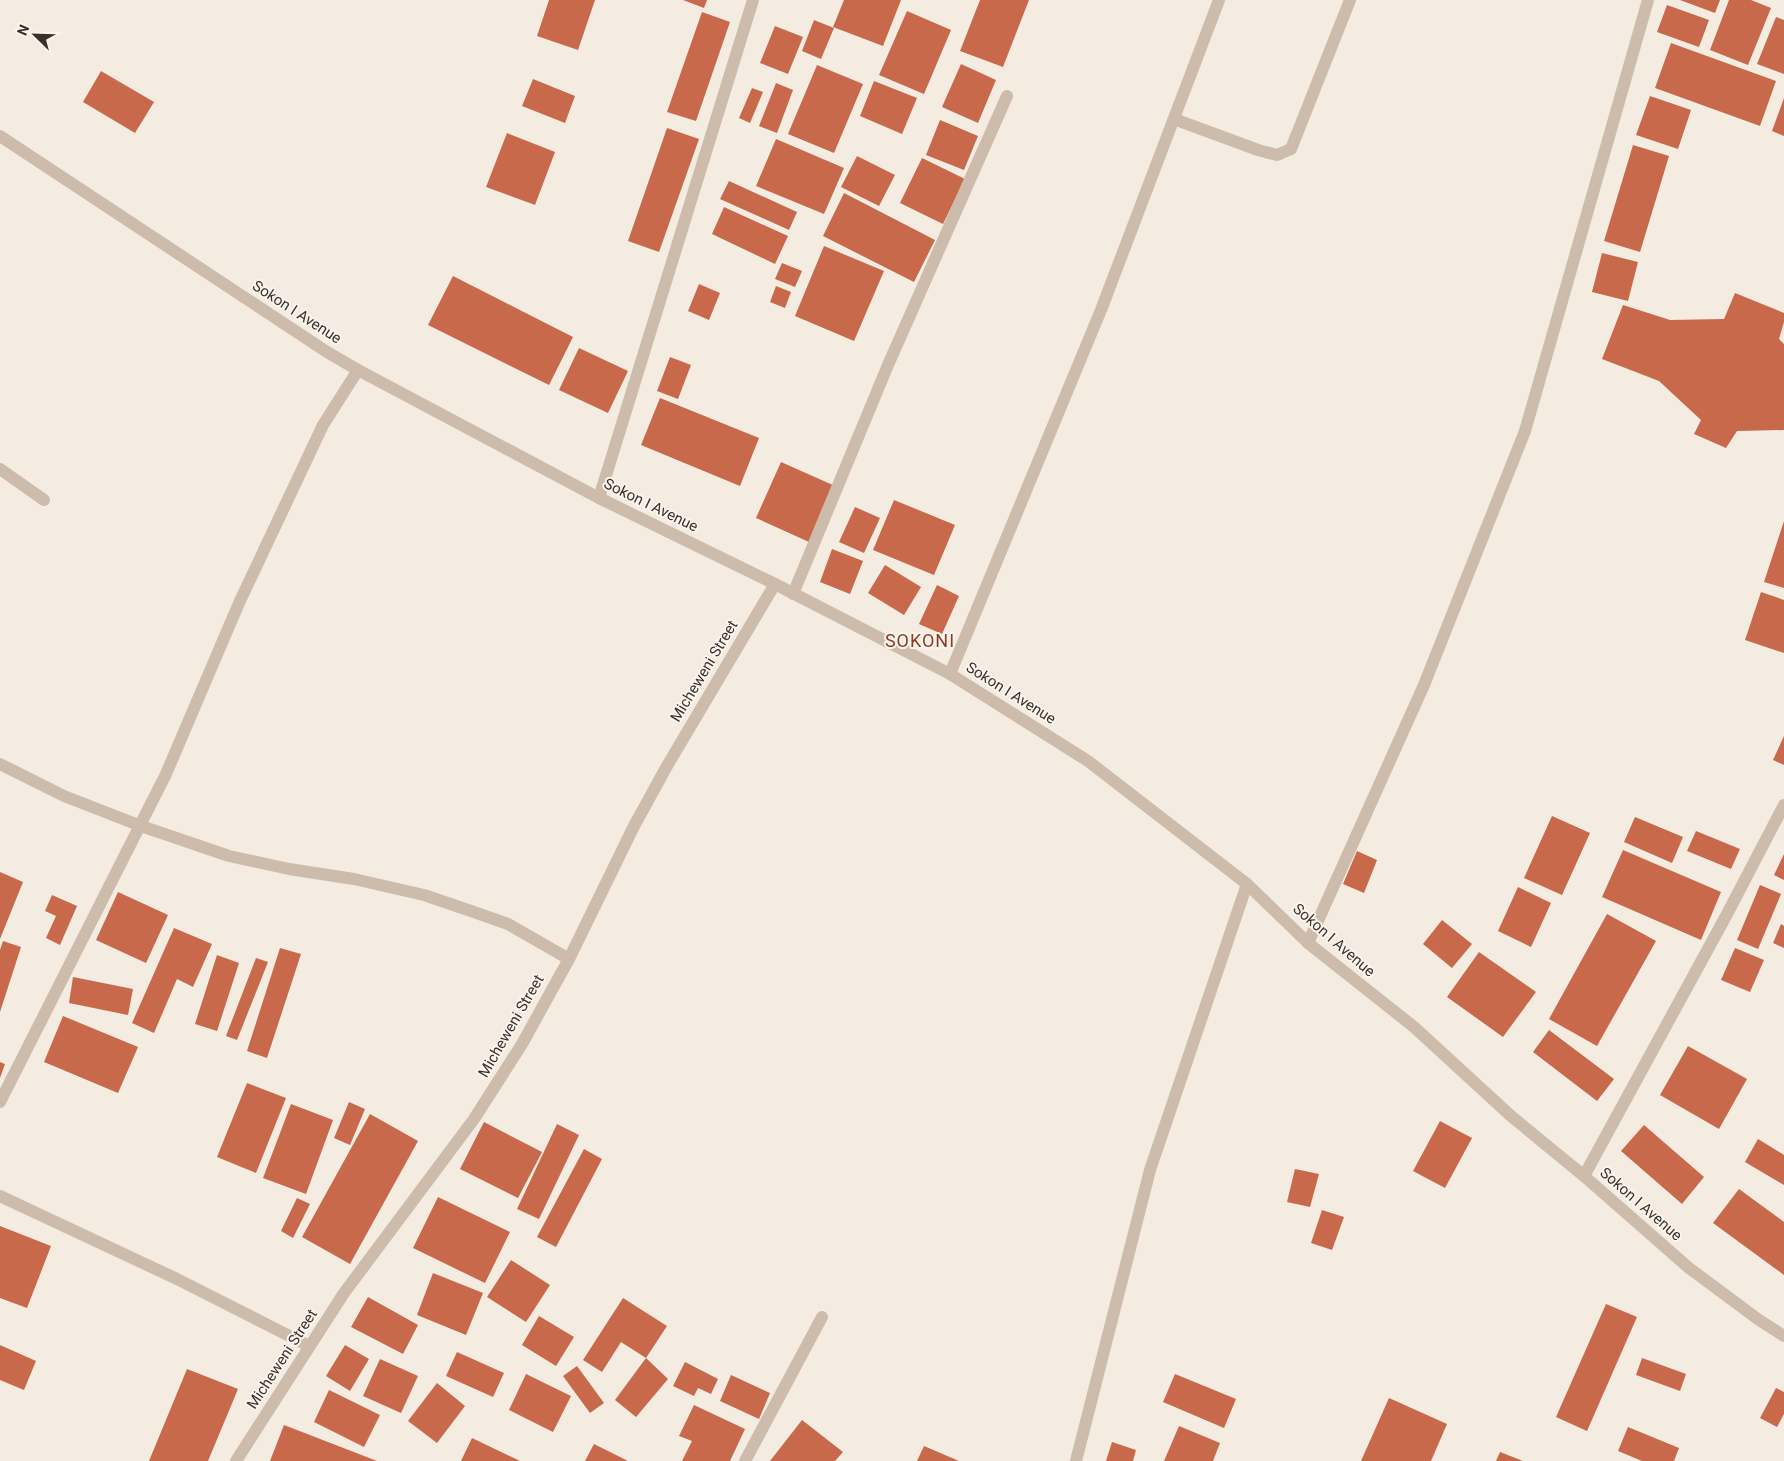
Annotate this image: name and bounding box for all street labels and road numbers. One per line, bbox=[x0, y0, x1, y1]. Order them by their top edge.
street label: Sokon I Avenue bbox=[249, 277, 345, 347]
street label: Sokon I Avenue bbox=[601, 474, 701, 536]
street label: Micheweni Street bbox=[667, 617, 741, 725]
street label: Sokon I Avenue bbox=[963, 658, 1059, 728]
street label: Sokon I Avenue bbox=[1289, 900, 1379, 980]
street label: Micheweni Street bbox=[474, 972, 548, 1080]
street label: Sokon I Avenue bbox=[1596, 1164, 1686, 1244]
street label: Micheweni Street bbox=[243, 1306, 321, 1412]

